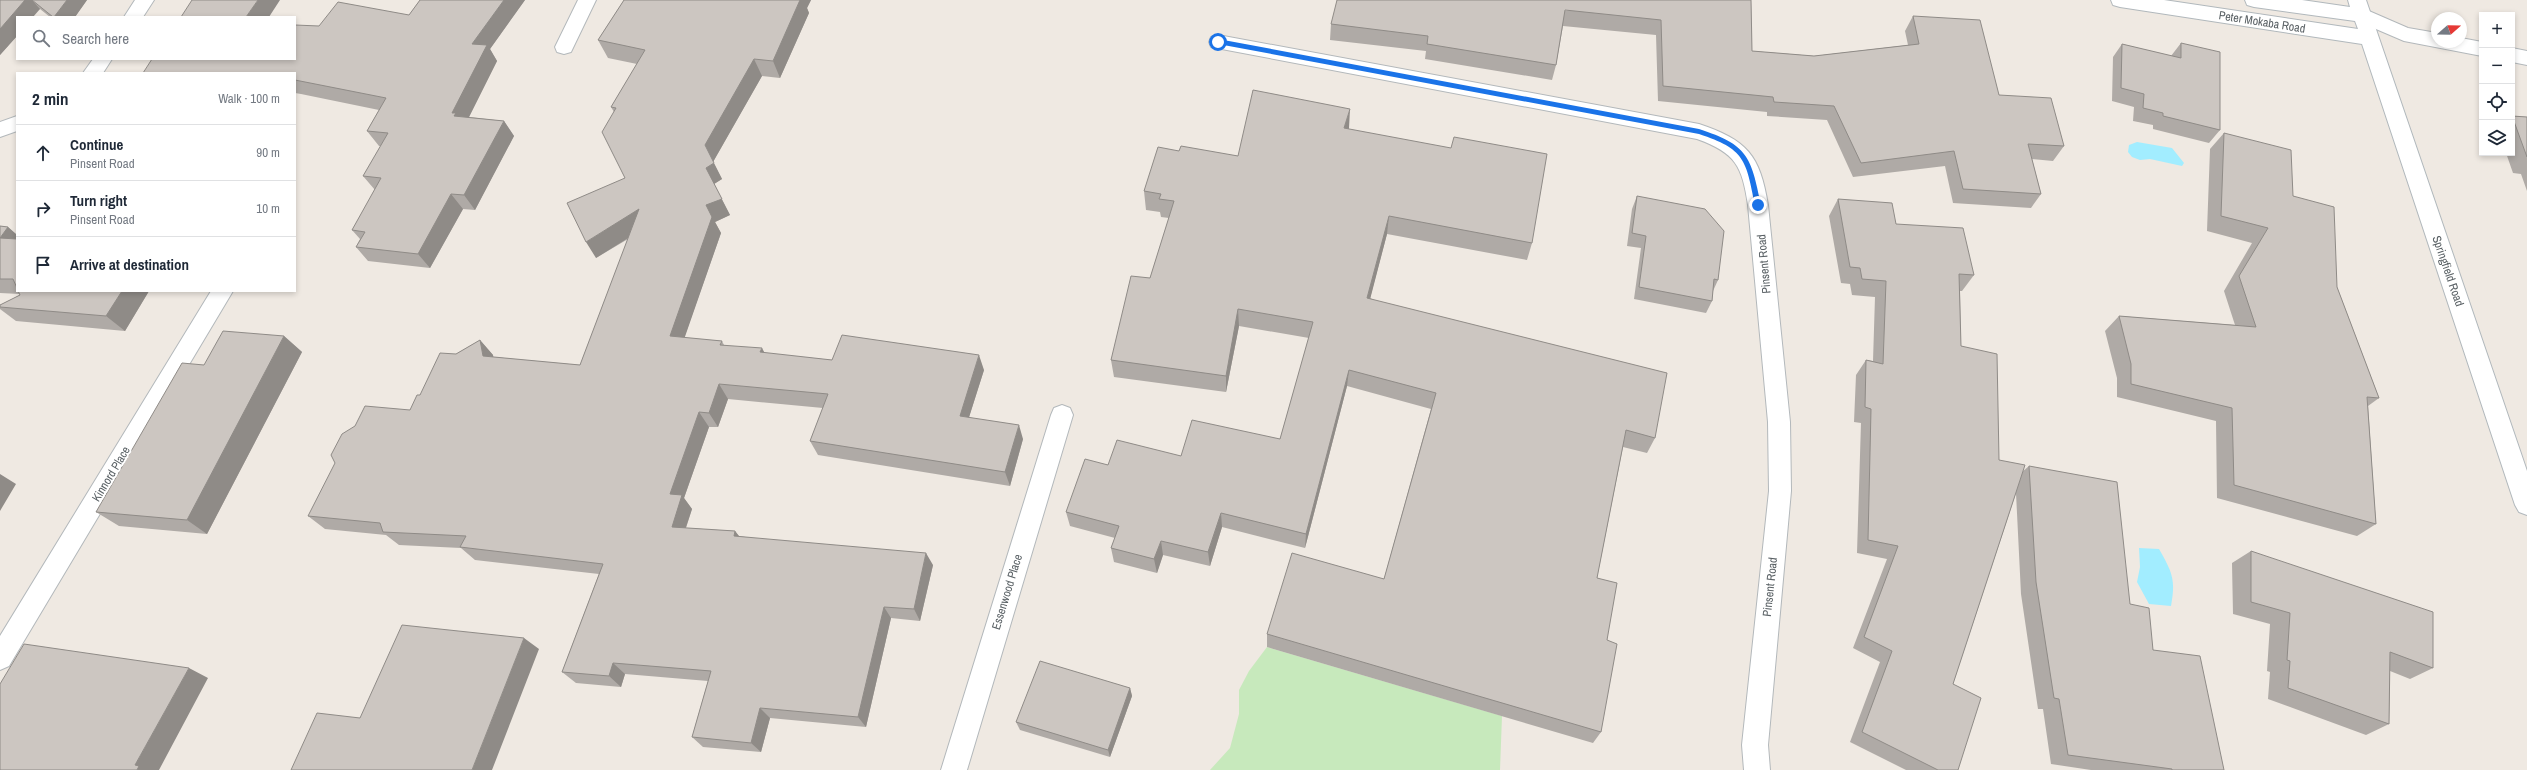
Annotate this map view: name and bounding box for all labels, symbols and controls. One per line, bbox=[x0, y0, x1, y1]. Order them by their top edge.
street label: Peter Mokaba Road bbox=[2218, 7, 2306, 37]
north arrow bbox=[2431, 12, 2467, 48]
map controls bbox=[2479, 12, 2515, 156]
button: + bbox=[2479, 12, 2515, 48]
search box bbox=[16, 16, 296, 60]
icon: search bbox=[30, 27, 52, 49]
text: Search here bbox=[62, 28, 129, 49]
route start bbox=[1209, 33, 1227, 51]
button: − bbox=[2479, 48, 2515, 84]
button: locate bbox=[2479, 84, 2515, 120]
text: 2 min bbox=[32, 87, 68, 110]
text: Walk · 100 m bbox=[218, 90, 280, 107]
button: layers bbox=[2479, 120, 2515, 156]
text: Continue bbox=[70, 134, 123, 155]
icon: ahead bbox=[32, 142, 54, 164]
text: 90 m bbox=[256, 144, 280, 161]
text: Pinsent Road bbox=[70, 155, 135, 172]
text: Turn right bbox=[70, 190, 127, 211]
route end bbox=[1749, 196, 1767, 214]
icon: right bbox=[32, 198, 54, 220]
text: 10 m bbox=[256, 200, 280, 217]
text: Pinsent Road bbox=[70, 211, 135, 228]
street label: Springfield Road bbox=[2428, 233, 2468, 309]
street label: Pinsent Road bbox=[1753, 234, 1775, 294]
icon: arrive bbox=[32, 254, 54, 276]
text: Arrive at destination bbox=[70, 254, 189, 275]
street label: Kinnord Place bbox=[88, 443, 134, 505]
street label: Essenwood Place bbox=[988, 552, 1026, 632]
street label: Pinsent Road bbox=[1759, 557, 1781, 617]

